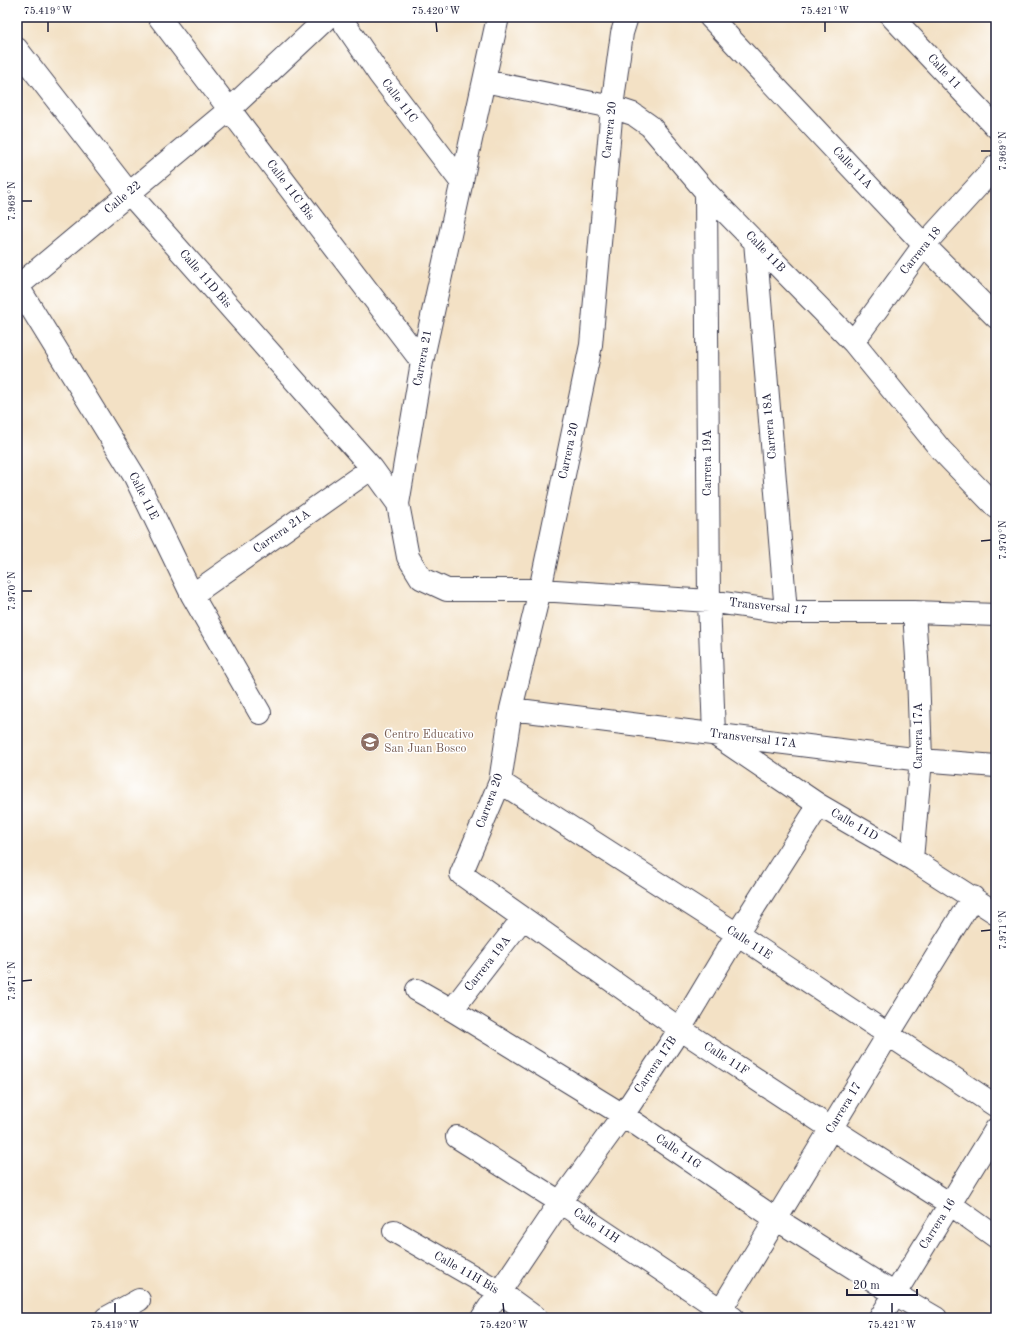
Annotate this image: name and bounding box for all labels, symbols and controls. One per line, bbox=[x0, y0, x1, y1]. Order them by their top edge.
text: 75.419°W bbox=[24, 6, 72, 16]
text: 75.420°W bbox=[412, 6, 460, 16]
text: 75.421°W bbox=[801, 6, 849, 16]
street label: Calle 11 bbox=[925, 52, 963, 92]
street label: Calle 11C bbox=[379, 77, 419, 125]
street label: Carrera 20 bbox=[601, 101, 619, 159]
text: 7.969°N bbox=[998, 131, 1008, 171]
street label: Calle 11A bbox=[830, 145, 874, 191]
street label: Calle 11C Bis bbox=[264, 158, 316, 222]
street label: Calle 22 bbox=[103, 180, 143, 216]
text: 7.969°N bbox=[7, 181, 17, 221]
street label: Carrera 18 bbox=[898, 225, 944, 277]
street label: Calle 11B bbox=[743, 229, 787, 275]
street label: Calle 11D Bis bbox=[177, 248, 233, 310]
street label: Carrera 21 bbox=[412, 329, 434, 387]
street label: Carrera 18A bbox=[761, 392, 779, 460]
street label: Carrera 20 bbox=[557, 422, 581, 480]
street label: Carrera 19A bbox=[702, 430, 714, 496]
street label: Calle 11E bbox=[126, 470, 160, 522]
street label: Carrera 21A bbox=[251, 508, 313, 556]
text: 7.970°N bbox=[998, 520, 1008, 560]
text: 7.970°N bbox=[7, 571, 17, 611]
street label: Transversal 17 bbox=[728, 597, 808, 617]
street label: Carrera 17A bbox=[913, 703, 925, 769]
street label: Transversal 17A bbox=[709, 728, 797, 750]
place label: Centro Educativo San Juan Bosco bbox=[384, 729, 474, 755]
school or university icon: Centro Educativo San Juan Bosco bbox=[359, 731, 381, 753]
street label: Carrera 20 bbox=[475, 772, 505, 830]
street label: Calle 11D bbox=[828, 807, 880, 843]
text: 7.971°N bbox=[998, 910, 1008, 950]
street label: Calle 11E bbox=[724, 924, 774, 962]
street label: Carrera 19A bbox=[463, 934, 513, 994]
text: 7.971°N bbox=[7, 961, 17, 1001]
street label: Carrera 17B bbox=[633, 1034, 679, 1096]
street label: Calle 11F bbox=[701, 1040, 751, 1078]
street label: Carrera 17 bbox=[824, 1080, 864, 1136]
street label: Calle 11G bbox=[653, 1133, 703, 1172]
street label: Carrera 16 bbox=[918, 1196, 958, 1252]
street label: Calle 11H bbox=[571, 1206, 621, 1246]
street label: Calle 11H Bis bbox=[431, 1250, 501, 1296]
scale bar bbox=[847, 1271, 917, 1297]
text: 20 m bbox=[853, 1280, 880, 1292]
text: 75.419°W bbox=[91, 1320, 139, 1330]
text: 75.420°W bbox=[480, 1320, 528, 1330]
text: 75.421°W bbox=[868, 1320, 916, 1330]

